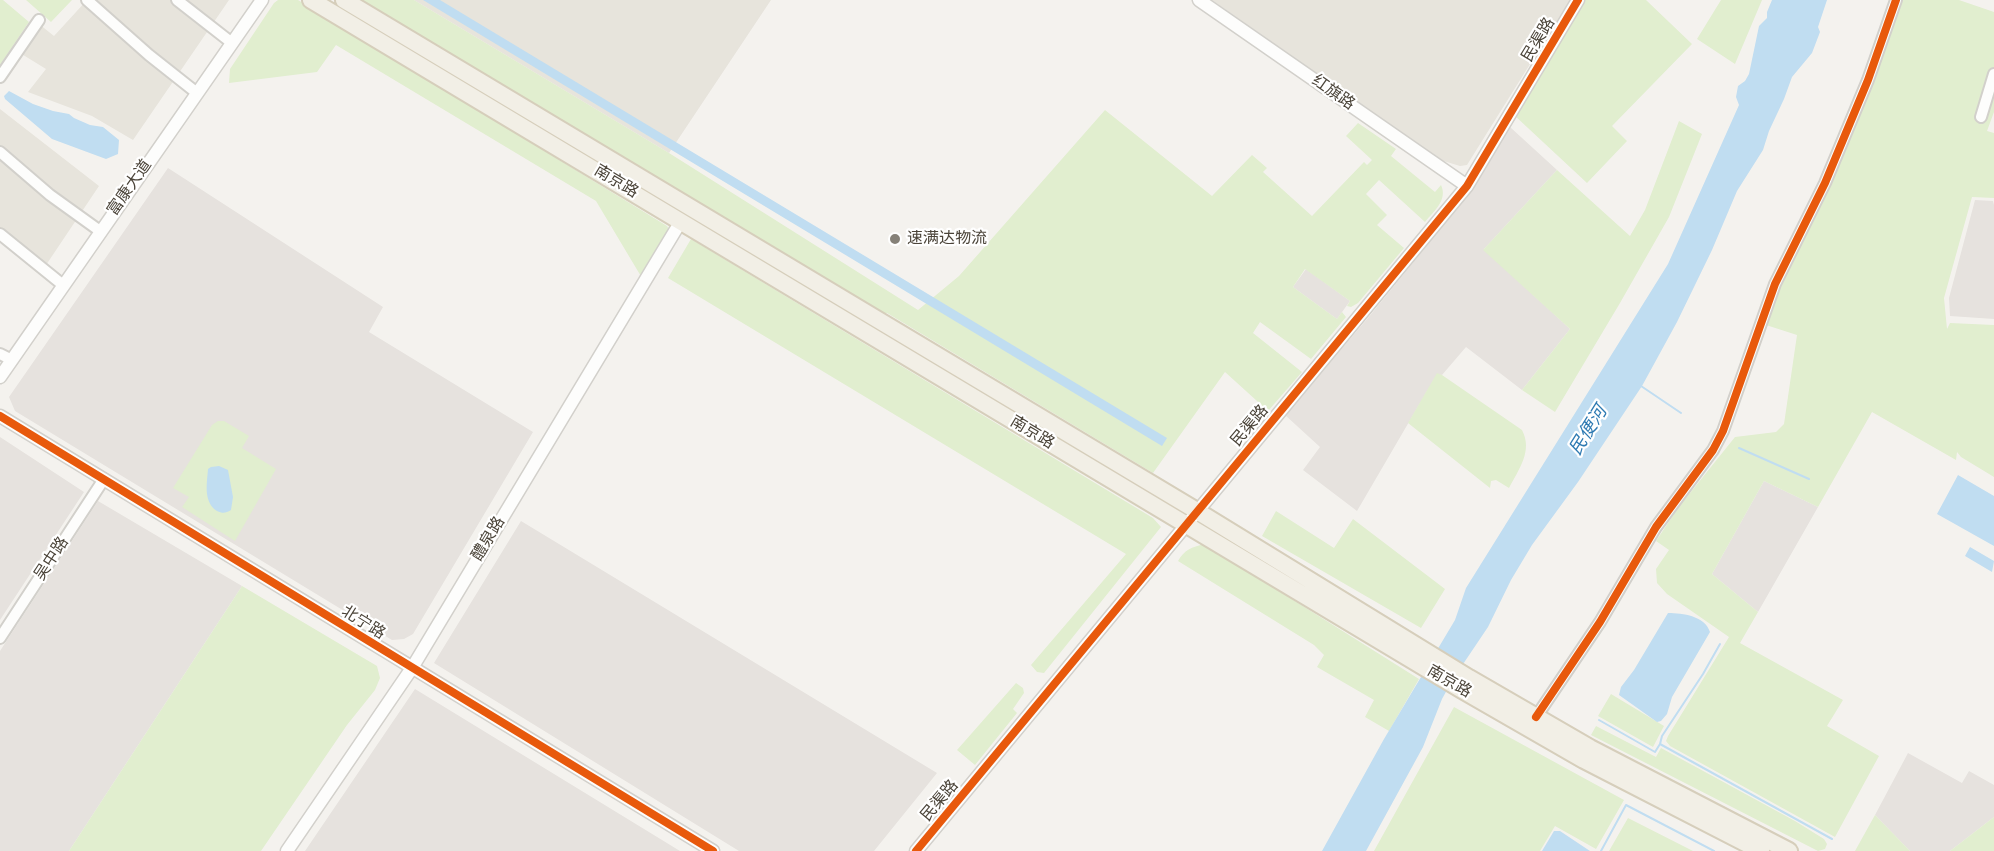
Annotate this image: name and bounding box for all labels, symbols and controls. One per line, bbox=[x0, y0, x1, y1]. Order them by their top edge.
street label: 民渠路 bbox=[1518, 14, 1560, 66]
street label: 红旗路 bbox=[1308, 71, 1358, 115]
street label: 富康大道 bbox=[104, 156, 156, 220]
street label: 南京路 bbox=[590, 161, 642, 203]
place label: 速满达物流 bbox=[907, 229, 987, 249]
marker: 速满达物流 bbox=[888, 232, 902, 246]
street label: 民渠路 bbox=[1227, 401, 1273, 451]
water label: 民便河 bbox=[1566, 402, 1612, 460]
street label: 南京路 bbox=[1006, 412, 1058, 454]
street label: 醴泉路 bbox=[468, 513, 510, 565]
street label: 吴中路 bbox=[31, 534, 73, 584]
street label: 北宁路 bbox=[338, 602, 388, 644]
street label: 南京路 bbox=[1423, 662, 1475, 702]
street label: 民渠路 bbox=[917, 776, 963, 826]

